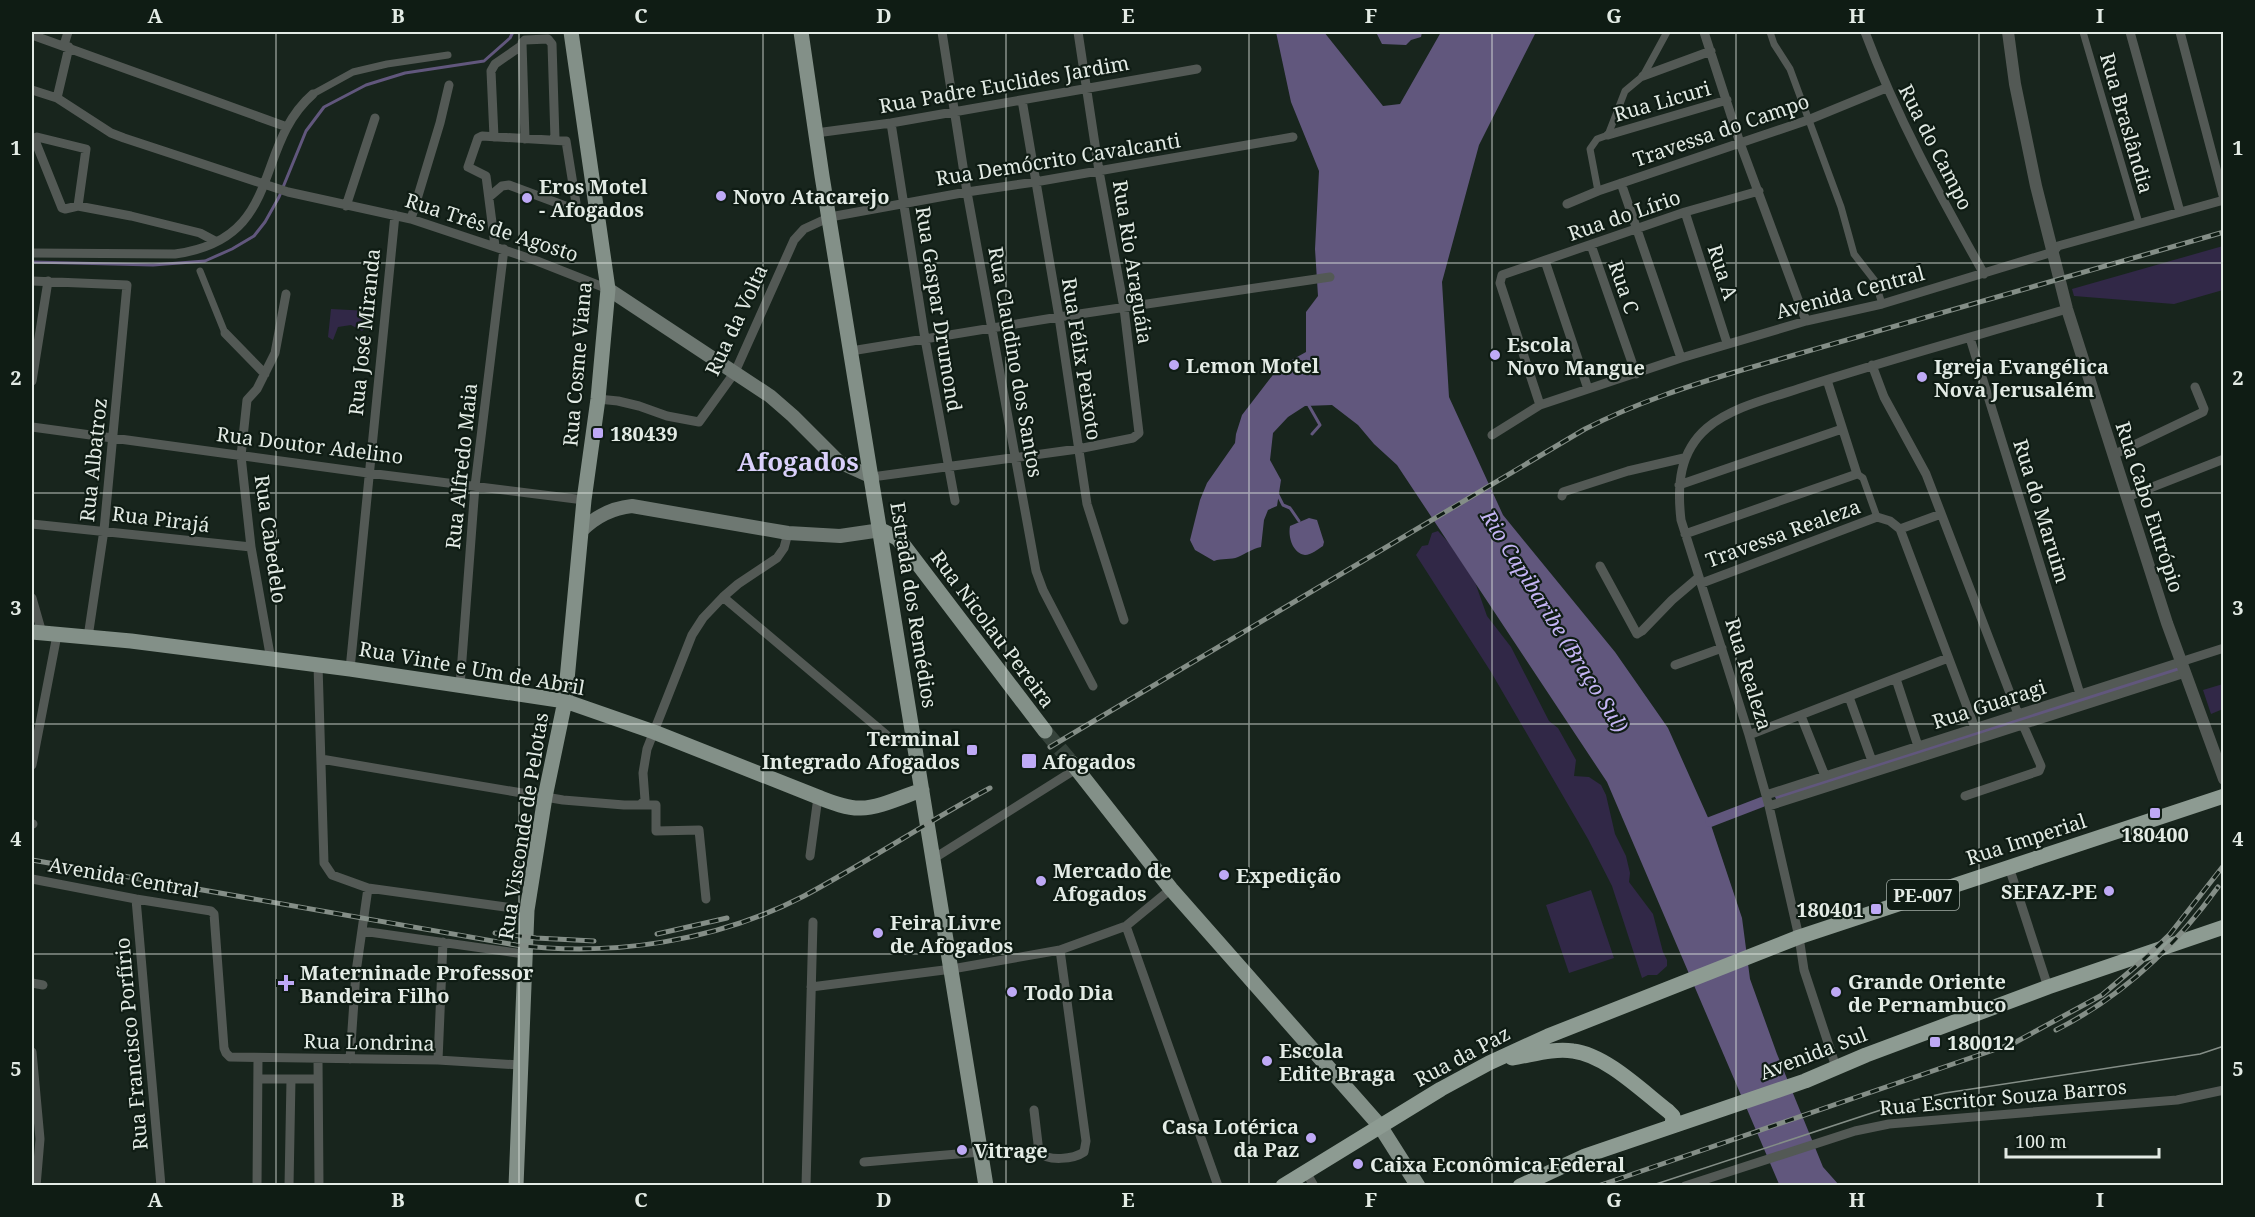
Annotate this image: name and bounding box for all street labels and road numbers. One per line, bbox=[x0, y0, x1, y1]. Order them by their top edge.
street label: Rua Padre Euclides Jardim bbox=[877, 49, 1131, 119]
street label: Rua Braslândia bbox=[2094, 50, 2160, 196]
street label: Rua Licuri bbox=[1610, 74, 1714, 128]
street label: Rua do Campo bbox=[1893, 80, 1979, 214]
street label: Travessa do Campo bbox=[1629, 87, 1813, 173]
street label: Rua Demócrito Cavalcanti bbox=[934, 126, 1183, 192]
street label: Rua Rio Araguáia bbox=[1107, 178, 1159, 346]
street label: Rua do Lírio bbox=[1564, 183, 1684, 247]
street label: Rua Três de Agosto bbox=[402, 186, 582, 268]
street label: Rua Gaspar Drumond bbox=[909, 205, 969, 413]
street label: Rua A bbox=[1701, 241, 1745, 304]
street label: Rua Claudino dos Santos bbox=[982, 245, 1050, 479]
street label: Rua José Miranda bbox=[342, 247, 386, 417]
street label: Rua C bbox=[1602, 257, 1646, 317]
street label: Avenida Central bbox=[1773, 259, 1927, 325]
street label: Rua da Volta bbox=[699, 260, 773, 380]
street label: Rua Félix Peixoto bbox=[1056, 276, 1108, 442]
street label: Rua Cosme Viana bbox=[556, 281, 598, 447]
street label: Rua Alfredo Maia bbox=[439, 382, 483, 550]
street label: Rua Albatroz bbox=[73, 397, 113, 523]
street label: Rua Cabo Eutrópio bbox=[2110, 418, 2190, 596]
street label: Rua Doutor Adelino bbox=[215, 420, 405, 470]
street label: Rua do Maruim bbox=[2007, 436, 2077, 586]
street label: Rua Cabedelo bbox=[249, 473, 293, 605]
street label: Travessa Realeza bbox=[1702, 492, 1864, 574]
street label: Rua Pirajá bbox=[111, 500, 211, 538]
street label: Estrada dos Remédios bbox=[884, 500, 944, 710]
street label: Rua Nicolau Pereira bbox=[925, 545, 1061, 713]
street label: Rua Realeza bbox=[1719, 615, 1779, 733]
street label: Rua Vinte e Um de Abril bbox=[357, 635, 587, 701]
street label: Rua Guaragi bbox=[1929, 673, 2050, 735]
street label: Rua Visconde de Pelotas bbox=[492, 710, 554, 942]
street label: Rua Imperial bbox=[1962, 807, 2090, 871]
street label: Avenida Central bbox=[47, 850, 201, 904]
road number: PE-007 bbox=[1887, 880, 1959, 910]
street label: Rua Francisco Porfírio bbox=[108, 937, 154, 1151]
street label: Rua da Paz bbox=[1409, 1020, 1515, 1092]
street label: Avenida Sul bbox=[1755, 1020, 1871, 1086]
street label: Rua Londrina bbox=[303, 1027, 435, 1057]
street label: Rua Escritor Souza Barros bbox=[1878, 1073, 2128, 1121]

